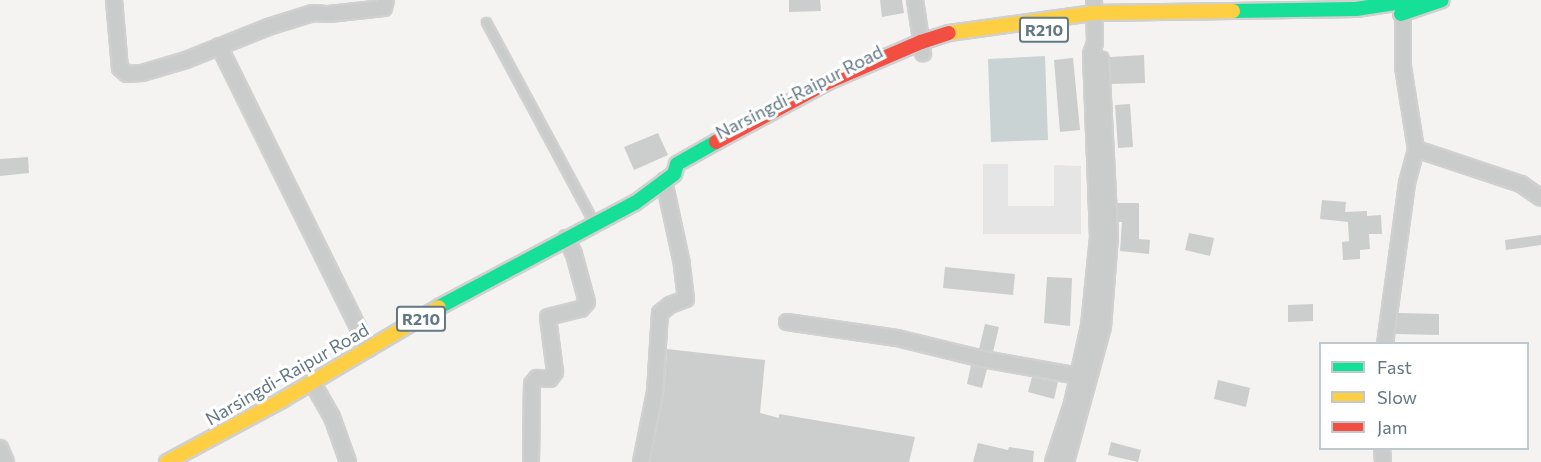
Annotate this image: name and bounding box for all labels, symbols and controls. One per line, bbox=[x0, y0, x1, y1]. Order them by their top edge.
road number: R210 bbox=[1018, 17, 1070, 43]
street label: Narsingdi-Raipur Road bbox=[712, 40, 886, 144]
road number: R210 bbox=[396, 306, 446, 332]
street label: Narsingdi-Raipur Road bbox=[202, 318, 372, 430]
legend bbox=[1319, 342, 1529, 450]
text: Fast bbox=[1377, 356, 1412, 378]
text: Slow bbox=[1377, 386, 1417, 408]
text: Jam bbox=[1377, 416, 1407, 438]

